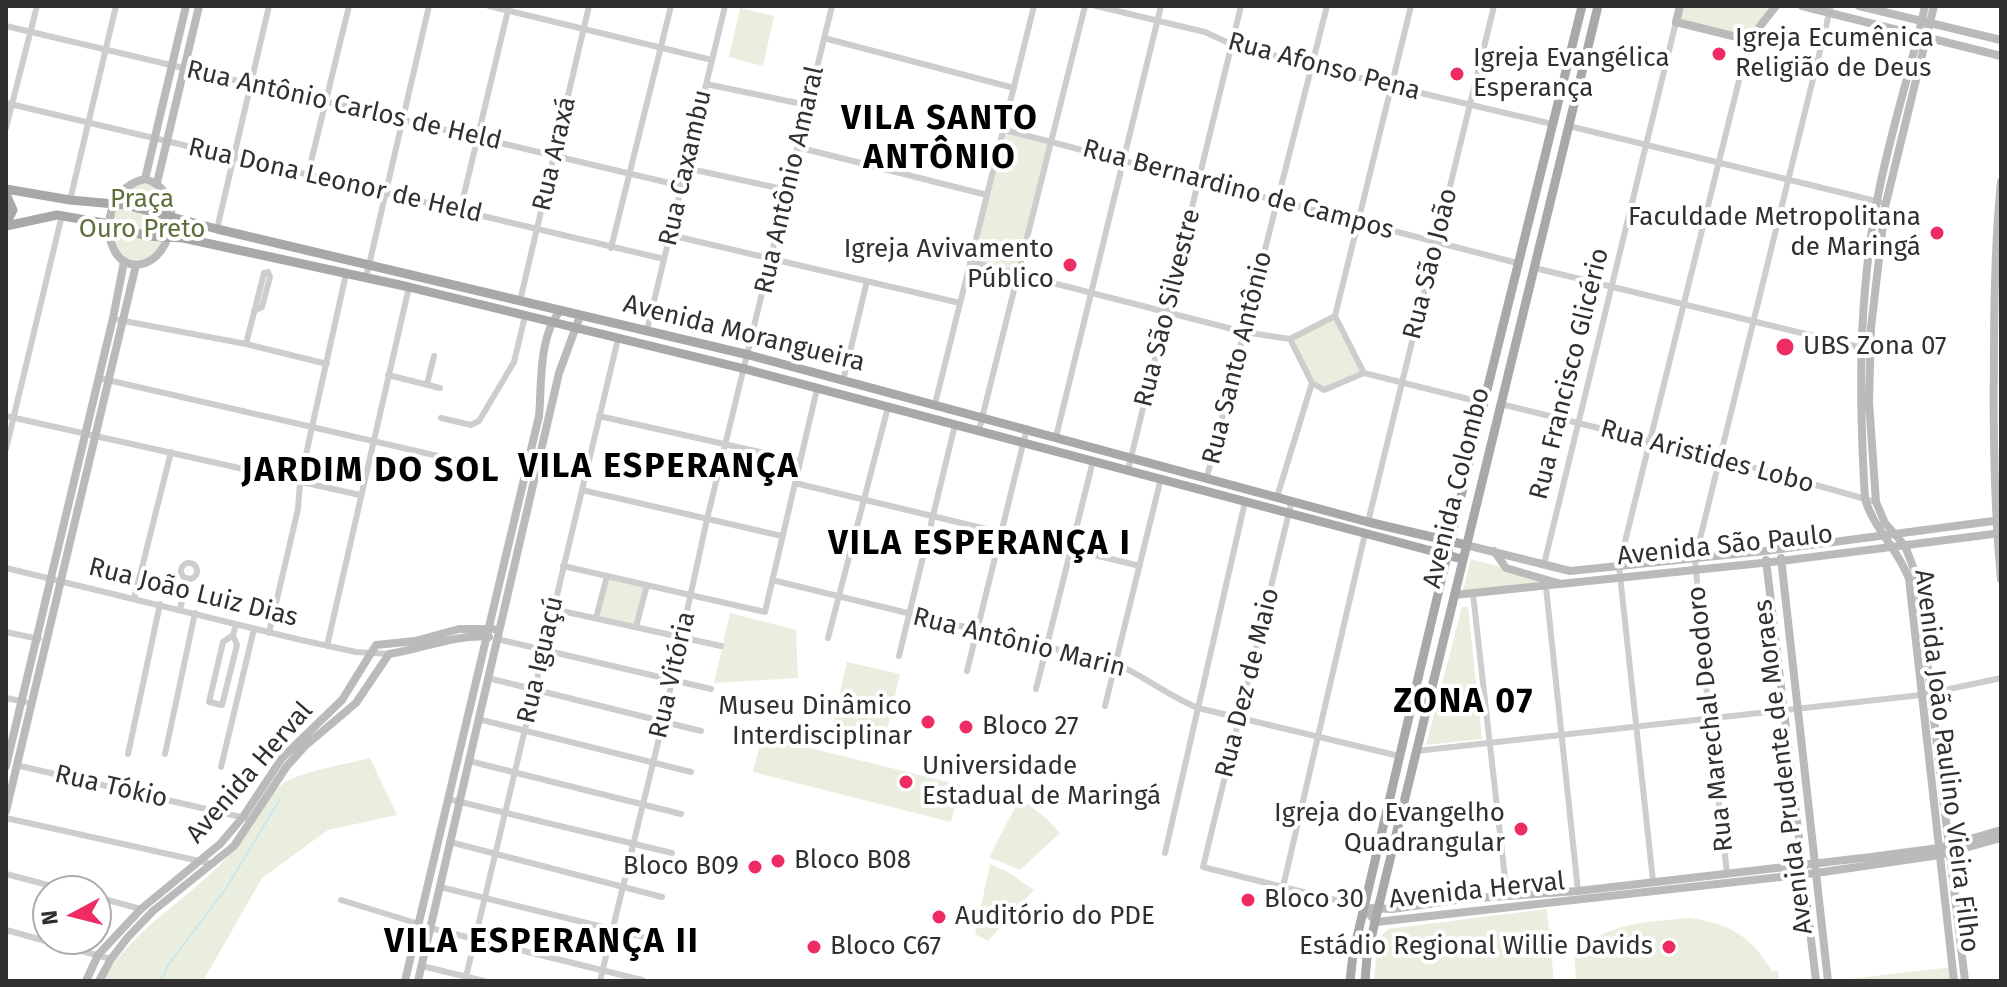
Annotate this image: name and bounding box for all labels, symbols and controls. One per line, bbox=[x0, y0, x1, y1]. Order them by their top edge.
place label: Igreja Ecumênica Religião de Deus bbox=[1735, 23, 1934, 84]
street label: Rua Afonso Pena bbox=[1224, 26, 1424, 108]
place label: Igreja Evangélica Esperança bbox=[1473, 43, 1670, 104]
marker: Igreja Ecumênica Religião de Deus bbox=[1710, 45, 1728, 63]
street label: Rua Antônio Carlos de Held bbox=[183, 55, 505, 157]
street label: Rua Antônio Amaral bbox=[749, 63, 831, 297]
marker: Igreja Evangélica Esperança bbox=[1448, 65, 1466, 83]
street label: Rua Caxambu bbox=[653, 87, 719, 249]
street label: Rua Araxá bbox=[527, 94, 583, 214]
district label: VILA SANTO ANTÔNIO bbox=[841, 100, 1039, 180]
street label: Rua Dona Leonor de Held bbox=[185, 132, 485, 230]
street label: Rua Bernardino de Campos bbox=[1079, 133, 1397, 247]
park label: Praça Ouro Preto bbox=[79, 184, 205, 246]
street label: Rua São João bbox=[1397, 185, 1465, 343]
place label: Faculdade Metropolitana de Maringá bbox=[1628, 202, 1921, 264]
street label: Rua São Silvestre bbox=[1128, 206, 1208, 410]
marker: Faculdade Metropolitana de Maringá bbox=[1928, 224, 1946, 242]
place label: Igreja Avivamento Público bbox=[844, 234, 1054, 296]
street label: Rua Francisco Glicério bbox=[1524, 245, 1616, 503]
street label: Rua Santo Antônio bbox=[1196, 248, 1280, 468]
marker: Igreja Avivamento Público bbox=[1061, 256, 1079, 274]
street label: Avenida Morangueira bbox=[620, 289, 868, 379]
place label: UBS Zona 07 bbox=[1803, 331, 1947, 363]
marker: UBS Zona 07 bbox=[1774, 336, 1796, 358]
street label: Avenida Colombo bbox=[1417, 384, 1497, 592]
street label: Rua Aristides Lobo bbox=[1597, 413, 1817, 501]
district label: VILA ESPERANÇA bbox=[518, 448, 800, 488]
district label: JARDIM DO SOL bbox=[242, 452, 500, 492]
street label: Avenida São Paulo bbox=[1616, 519, 1834, 573]
district label: VILA ESPERANÇA I bbox=[828, 525, 1132, 565]
street label: Rua João Luiz Dias bbox=[85, 552, 301, 634]
street label: Avenida João Paulino Vieira Filho bbox=[1907, 568, 1985, 954]
street label: Rua Dez de Maio bbox=[1209, 585, 1287, 781]
street label: Rua Marechal Deodoro bbox=[1682, 585, 1740, 853]
street label: Rua Iguaçú bbox=[511, 593, 571, 727]
street label: Avenida Prudente de Moraes bbox=[1748, 598, 1820, 936]
street label: Rua Antônio Marin bbox=[910, 602, 1128, 684]
street label: Rua Vitória bbox=[643, 608, 703, 742]
district label: ZONA 07 bbox=[1394, 683, 1534, 723]
place label: Museu Dinâmico Interdisciplinar bbox=[718, 691, 912, 752]
street label: Avenida Herval bbox=[180, 696, 320, 850]
place label: Bloco 27 bbox=[982, 711, 1079, 743]
marker: Museu Dinâmico Interdisciplinar bbox=[919, 713, 937, 731]
marker: Bloco 27 bbox=[957, 718, 975, 736]
place label: Universidade Estadual de Maringá bbox=[922, 751, 1161, 812]
street label: Rua Tókio bbox=[52, 759, 170, 815]
marker: Universidade Estadual de Maringá bbox=[897, 773, 915, 791]
place label: Igreja do Evangelho Quadrangular bbox=[1274, 798, 1505, 860]
marker: Igreja do Evangelho Quadrangular bbox=[1512, 820, 1530, 838]
place label: Bloco B08 bbox=[794, 845, 911, 877]
place label: Bloco B09 bbox=[623, 851, 739, 883]
marker: Bloco B08 bbox=[769, 852, 787, 870]
marker: Bloco B09 bbox=[746, 858, 764, 876]
street label: Avenida Herval bbox=[1388, 866, 1566, 916]
north arrow bbox=[32, 875, 112, 955]
place label: Bloco 30 bbox=[1264, 884, 1364, 916]
marker: Bloco 30 bbox=[1239, 891, 1257, 909]
place label: Auditório do PDE bbox=[955, 901, 1155, 933]
marker: Auditório do PDE bbox=[930, 908, 948, 926]
text: N bbox=[35, 909, 64, 927]
district label: VILA ESPERANÇA II bbox=[384, 923, 700, 963]
place label: Bloco C67 bbox=[830, 931, 941, 963]
place label: Estádio Regional Willie Davids bbox=[1299, 931, 1653, 963]
marker: Bloco C67 bbox=[805, 938, 823, 956]
marker: Estádio Regional Willie Davids bbox=[1660, 938, 1678, 956]

